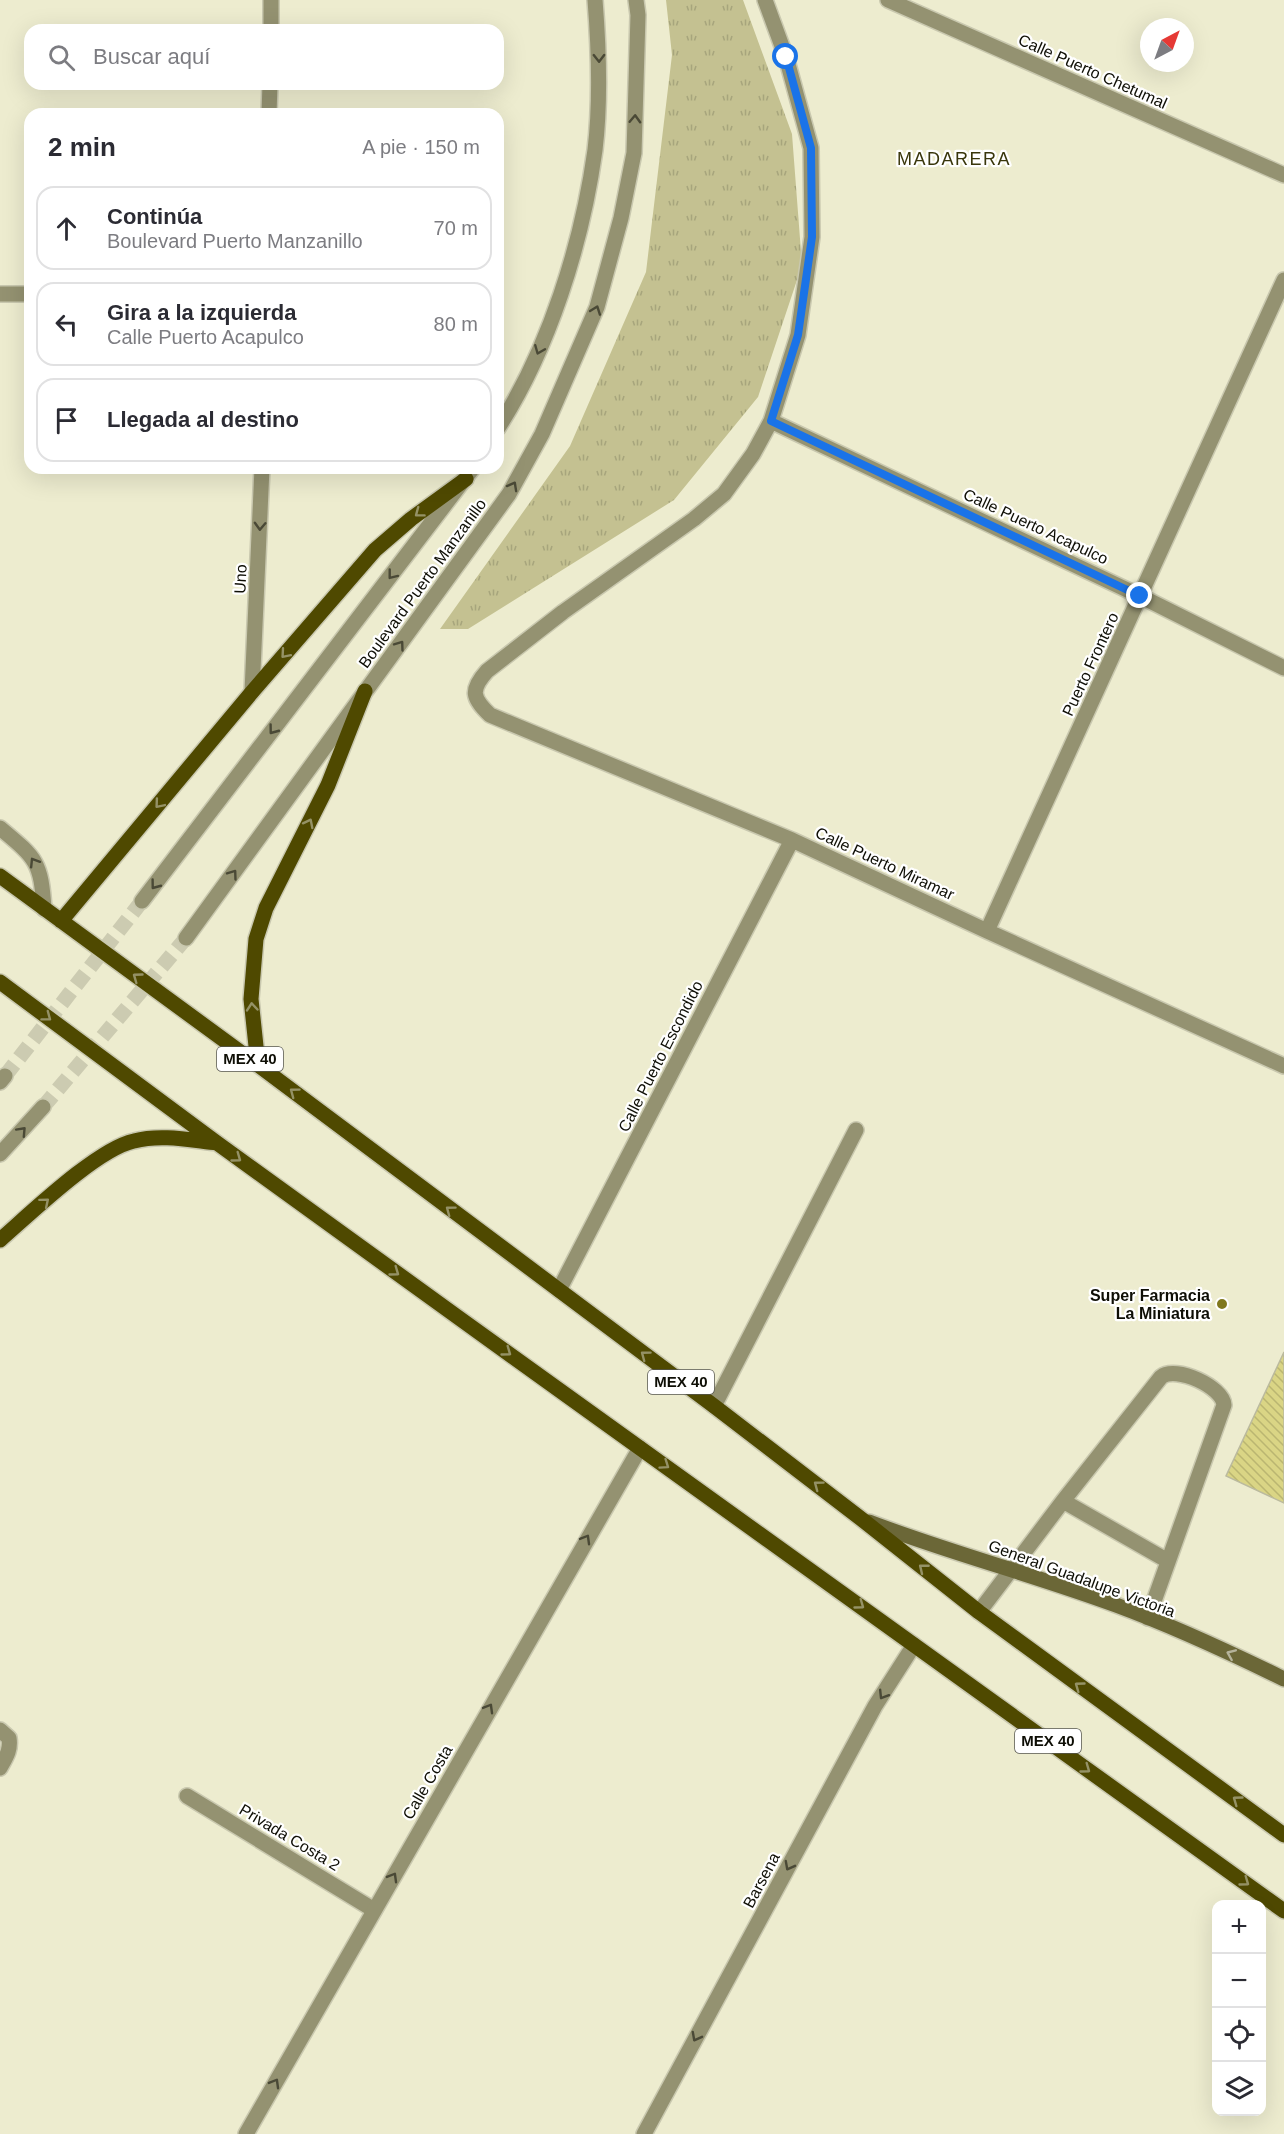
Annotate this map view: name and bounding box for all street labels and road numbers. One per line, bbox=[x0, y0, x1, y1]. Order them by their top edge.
street label: Calle Puerto Chetumal bbox=[1016, 31, 1170, 112]
street label: Calle Puerto Acapulco bbox=[961, 485, 1111, 567]
street label: Boulevard Puerto Manzanillo bbox=[355, 495, 489, 671]
street label: Uno bbox=[231, 564, 250, 594]
street label: Puerto Frontero bbox=[1059, 610, 1122, 719]
street label: Calle Puerto Miramar bbox=[813, 824, 957, 903]
street label: Calle Puerto Escondido bbox=[615, 978, 706, 1135]
road number: MEX 40 bbox=[217, 1047, 283, 1071]
road number: MEX 40 bbox=[648, 1370, 714, 1394]
street label: General Guadalupe Victoria bbox=[986, 1537, 1177, 1620]
road number: MEX 40 bbox=[1015, 1729, 1081, 1753]
street label: Calle Costa bbox=[399, 1742, 456, 1822]
street label: Privada Costa 2 bbox=[237, 1801, 343, 1874]
street label: Barsena bbox=[740, 1850, 783, 1911]

